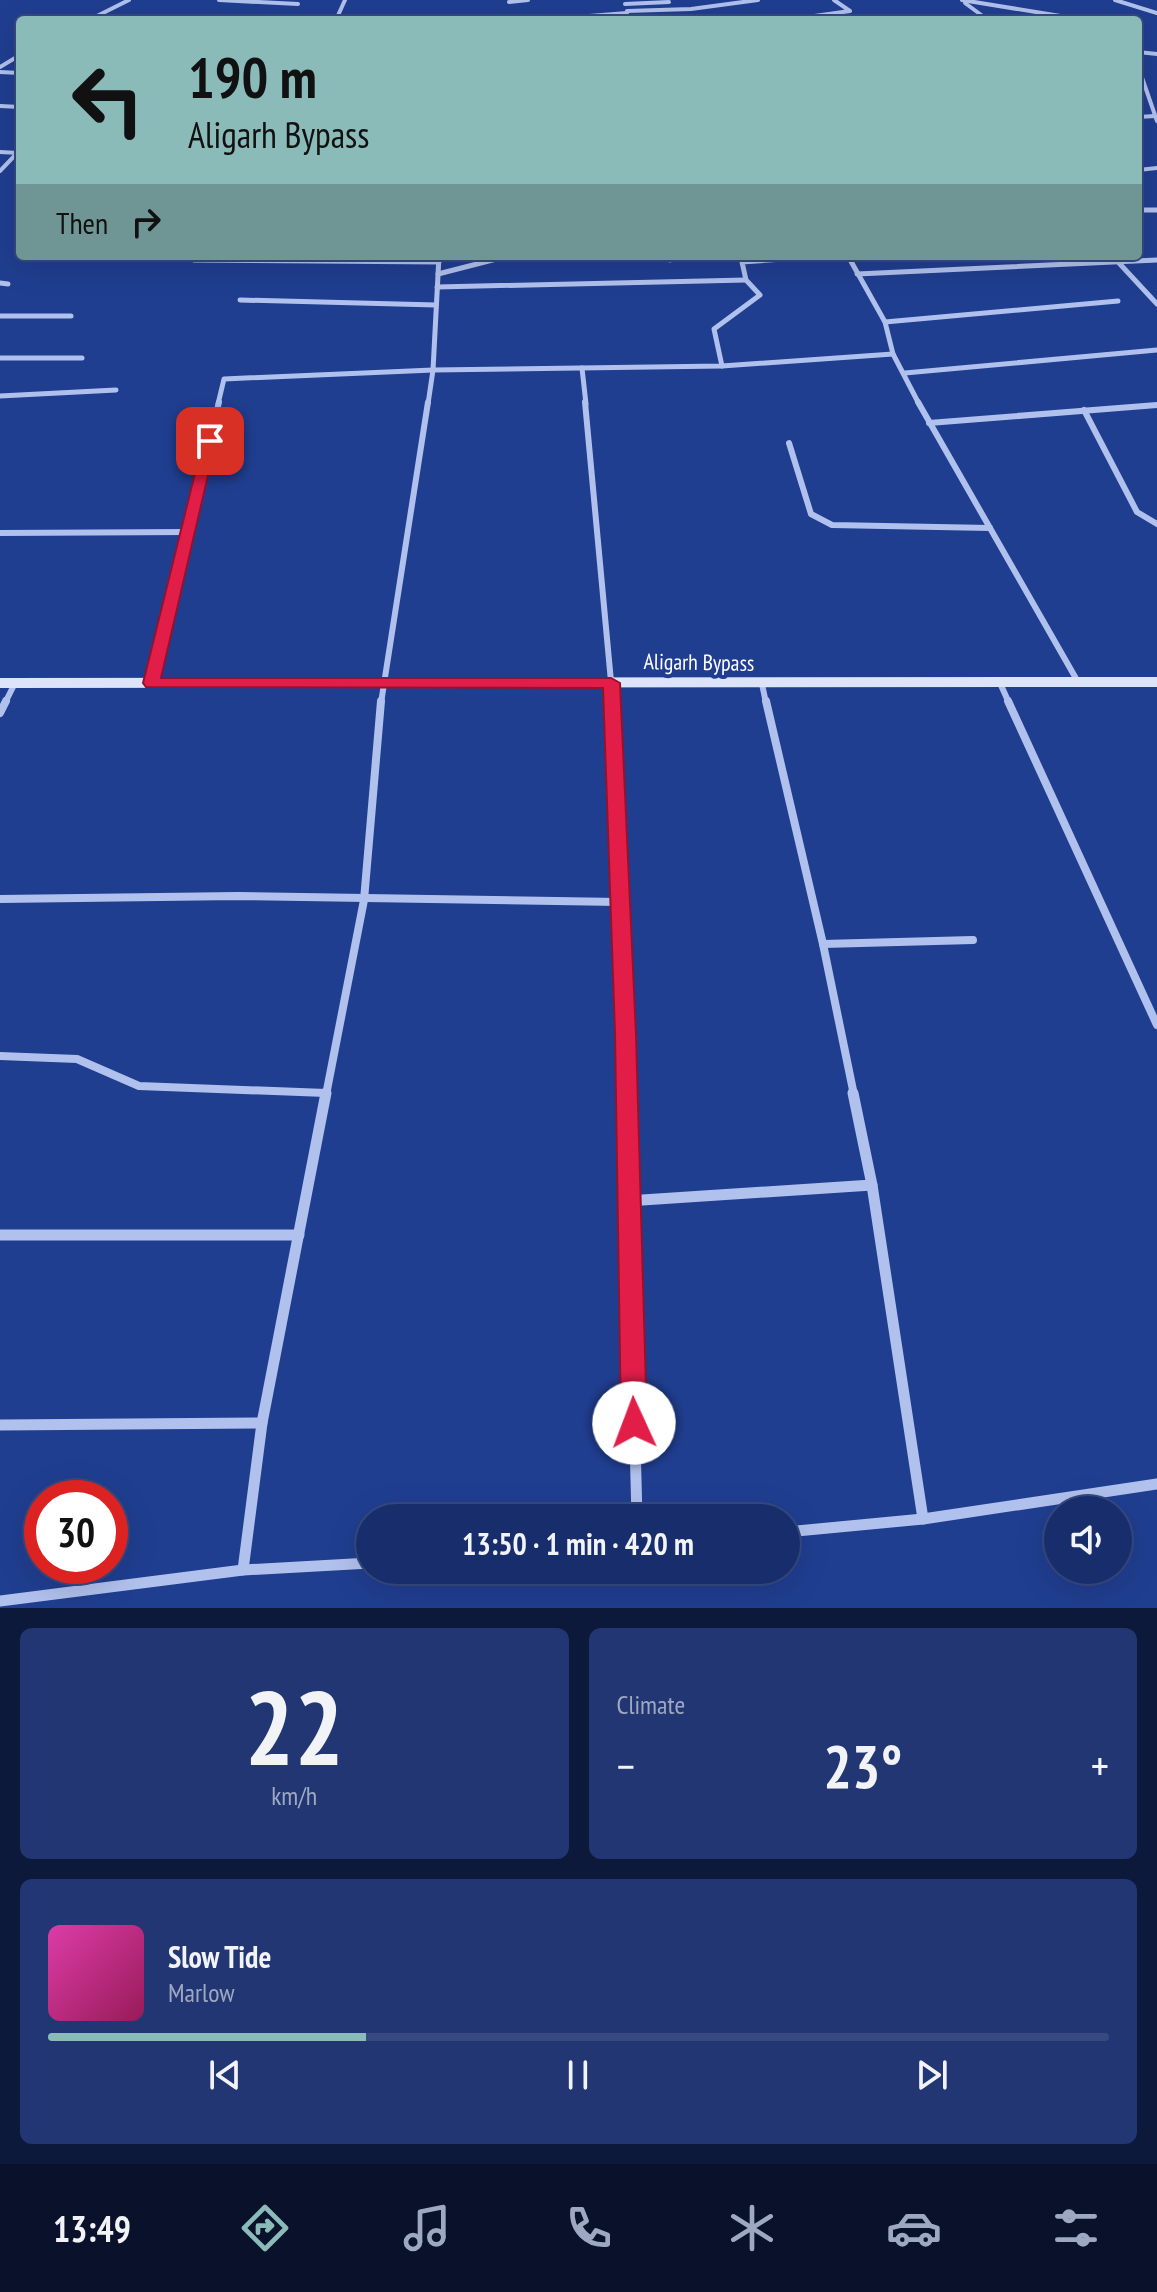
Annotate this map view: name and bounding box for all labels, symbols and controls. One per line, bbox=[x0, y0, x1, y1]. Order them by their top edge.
text: 190 m bbox=[188, 41, 317, 113]
icon: left bbox=[56, 48, 160, 152]
text: Aligarh Bypass bbox=[188, 111, 369, 158]
icon: right bbox=[124, 200, 168, 244]
text: Then bbox=[56, 203, 108, 242]
pin bbox=[176, 407, 244, 475]
icon: arrive bbox=[188, 419, 232, 463]
street label: Aligarh Bypass bbox=[643, 647, 755, 677]
position arrow bbox=[592, 1381, 676, 1465]
speed limit sign: 30 bbox=[24, 1480, 128, 1584]
map controls bbox=[1044, 1496, 1132, 1584]
button: sound bbox=[1044, 1496, 1132, 1584]
text: 13:50 · 1 min · 420 m bbox=[462, 1524, 694, 1563]
text: 22 bbox=[245, 1659, 344, 1794]
text: Climate bbox=[617, 1688, 685, 1721]
text: 23° bbox=[823, 1727, 902, 1805]
text: − bbox=[617, 1737, 635, 1794]
text: + bbox=[1091, 1737, 1109, 1794]
text: km/h bbox=[271, 1779, 317, 1812]
text: Slow Tide bbox=[168, 1937, 271, 1976]
text: Marlow bbox=[168, 1976, 234, 2009]
icon: previous bbox=[203, 2053, 247, 2097]
icon: pause bbox=[556, 2053, 600, 2097]
icon: next bbox=[910, 2053, 954, 2097]
icon: directions bbox=[237, 2200, 293, 2256]
icon: music bbox=[399, 2200, 455, 2256]
icon: phone bbox=[561, 2200, 617, 2256]
icon: climate bbox=[724, 2200, 780, 2256]
icon: car bbox=[886, 2200, 942, 2256]
icon: filters bbox=[1048, 2200, 1104, 2256]
text: 13:49 bbox=[53, 2205, 131, 2252]

